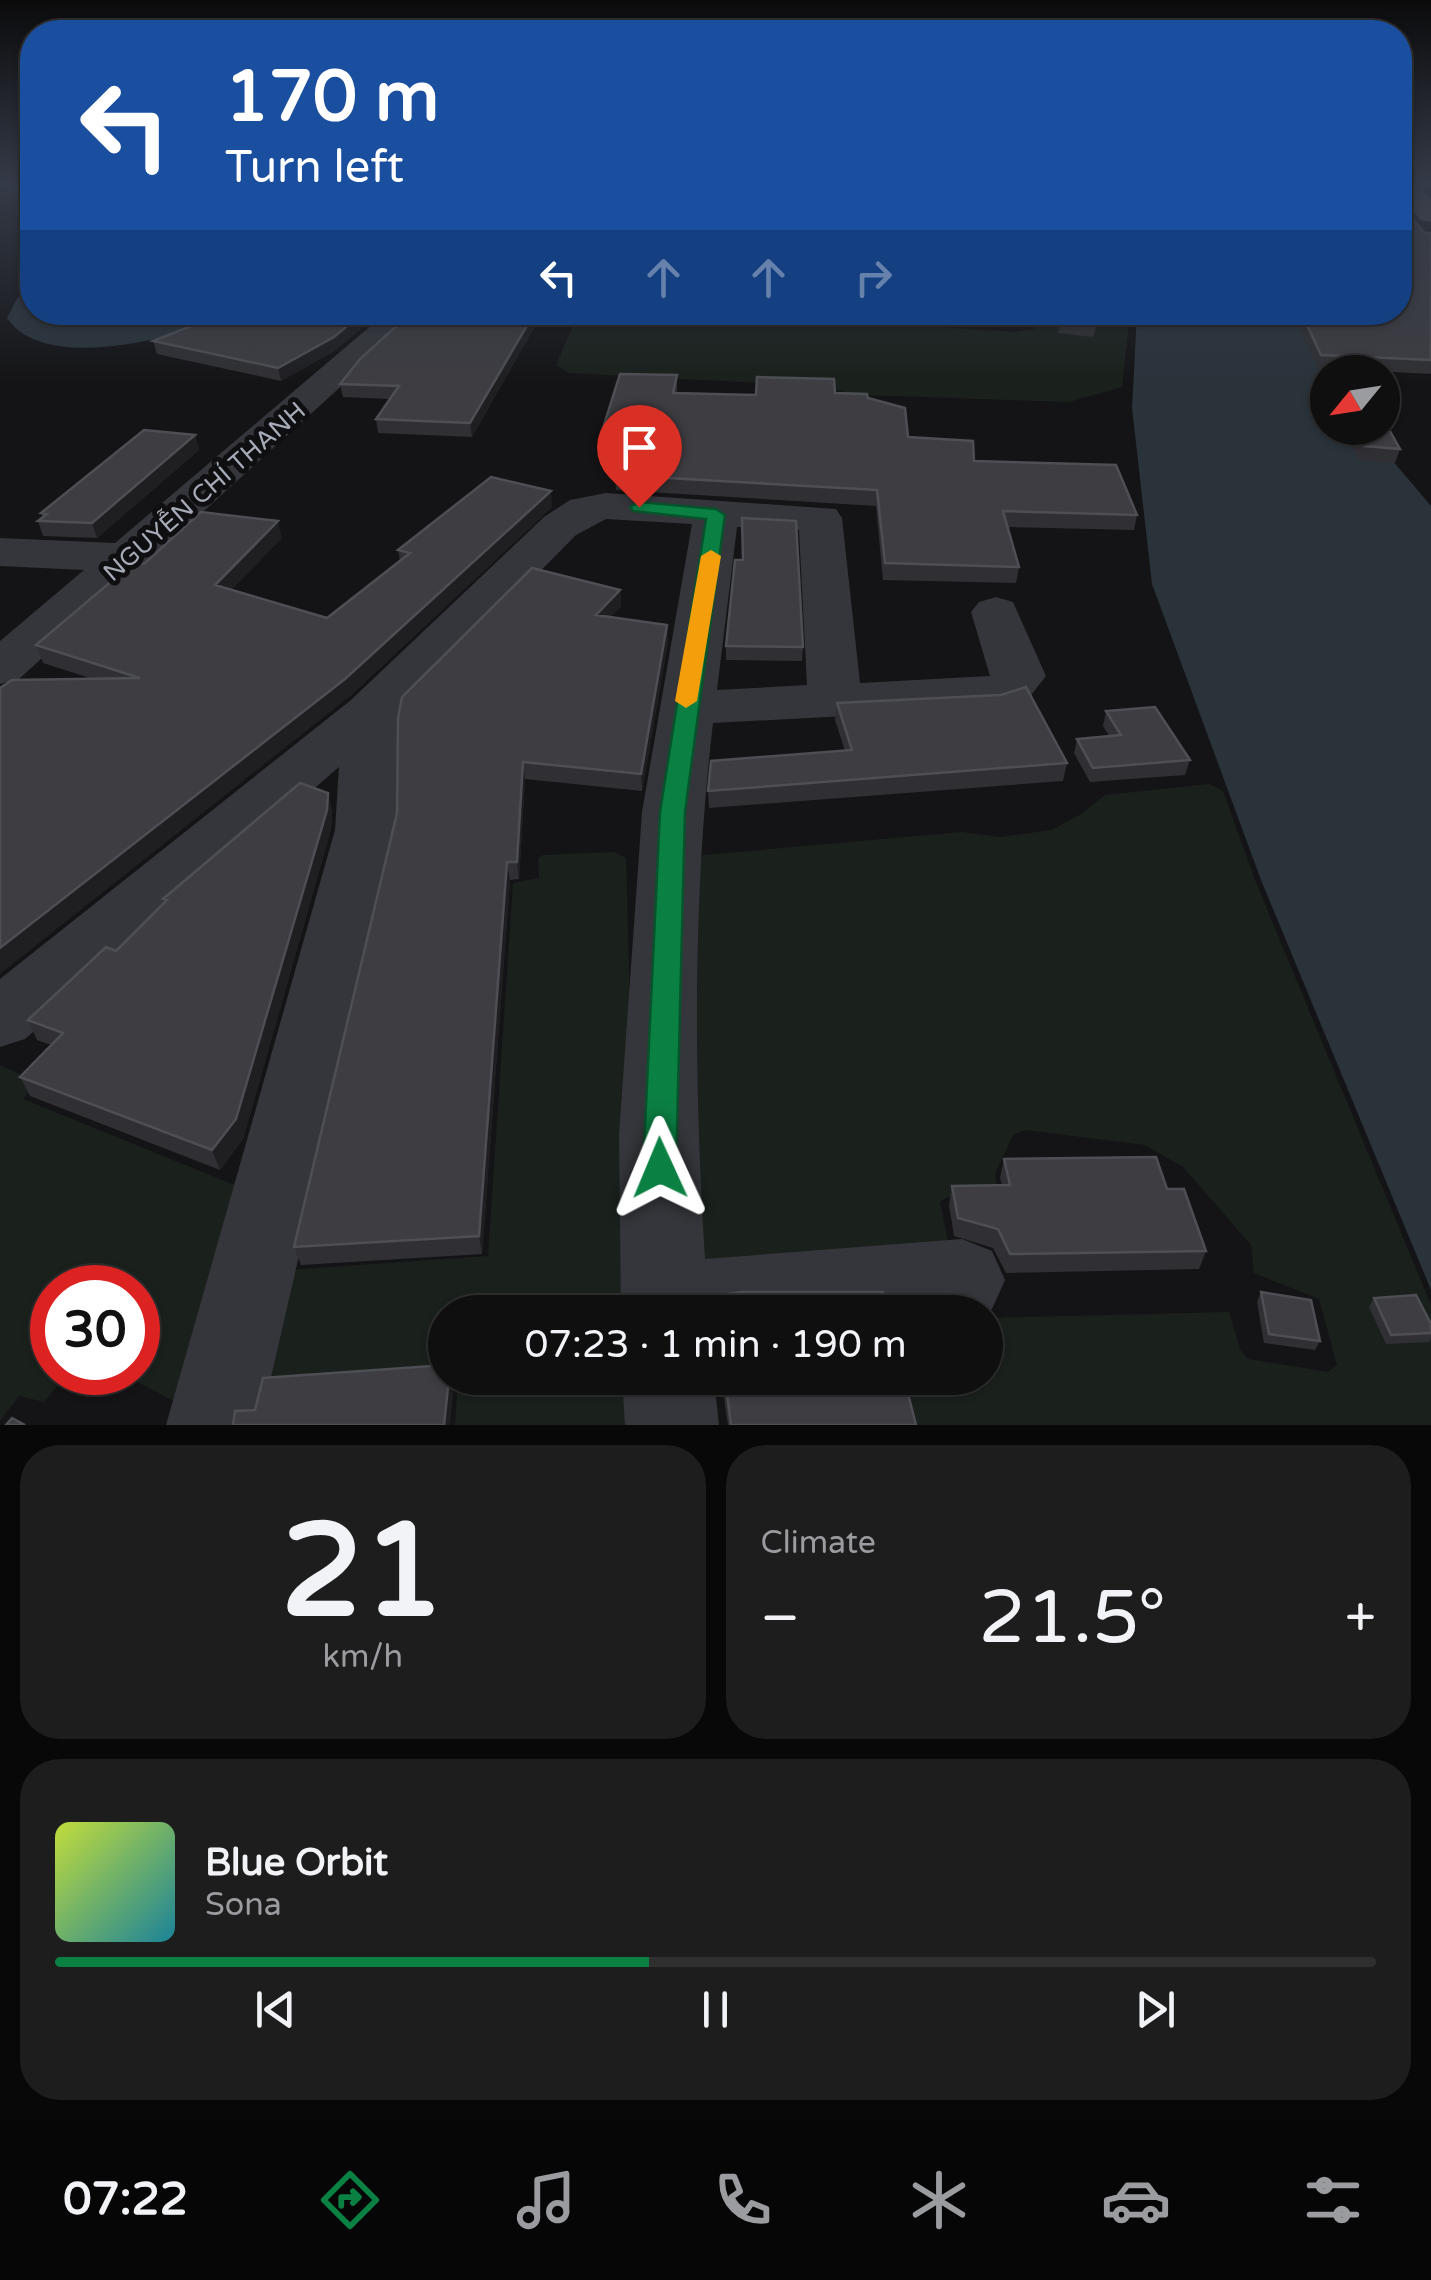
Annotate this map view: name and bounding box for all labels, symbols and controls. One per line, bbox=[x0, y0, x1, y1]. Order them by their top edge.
text: 170 m bbox=[225, 56, 439, 140]
icon: left bbox=[60, 60, 190, 190]
text: Turn left bbox=[225, 141, 404, 195]
icon: left bbox=[531, 250, 586, 305]
icon: ahead bbox=[636, 250, 691, 305]
icon: ahead bbox=[741, 250, 796, 305]
icon: right bbox=[846, 250, 901, 305]
north arrow bbox=[1310, 355, 1400, 445]
map controls bbox=[1310, 355, 1400, 445]
street label: NGUYỄN CHÍ THANH bbox=[97, 395, 312, 588]
pin bbox=[597, 405, 682, 508]
icon: arrive bbox=[612, 420, 667, 475]
position arrow bbox=[608, 1116, 712, 1220]
speed limit sign: 30 bbox=[30, 1265, 160, 1395]
text: 07:23 · 1 min · 190 m bbox=[524, 1322, 907, 1368]
text: 21 bbox=[281, 1495, 444, 1651]
text: Climate bbox=[761, 1524, 876, 1562]
text: 21.5° bbox=[979, 1573, 1166, 1663]
text: − bbox=[761, 1586, 800, 1652]
text: + bbox=[1345, 1586, 1376, 1652]
text: km/h bbox=[323, 1638, 403, 1676]
text: Blue Orbit bbox=[205, 1840, 388, 1886]
text: Sona bbox=[205, 1886, 282, 1924]
icon: previous bbox=[248, 1982, 303, 2037]
icon: pause bbox=[688, 1982, 743, 2037]
icon: next bbox=[1128, 1982, 1183, 2037]
icon: directions bbox=[315, 2165, 385, 2235]
icon: music bbox=[511, 2165, 581, 2235]
icon: phone bbox=[708, 2165, 778, 2235]
icon: climate bbox=[904, 2165, 974, 2235]
icon: car bbox=[1101, 2165, 1171, 2235]
icon: filters bbox=[1298, 2165, 1368, 2235]
text: 07:22 bbox=[63, 2173, 188, 2227]

